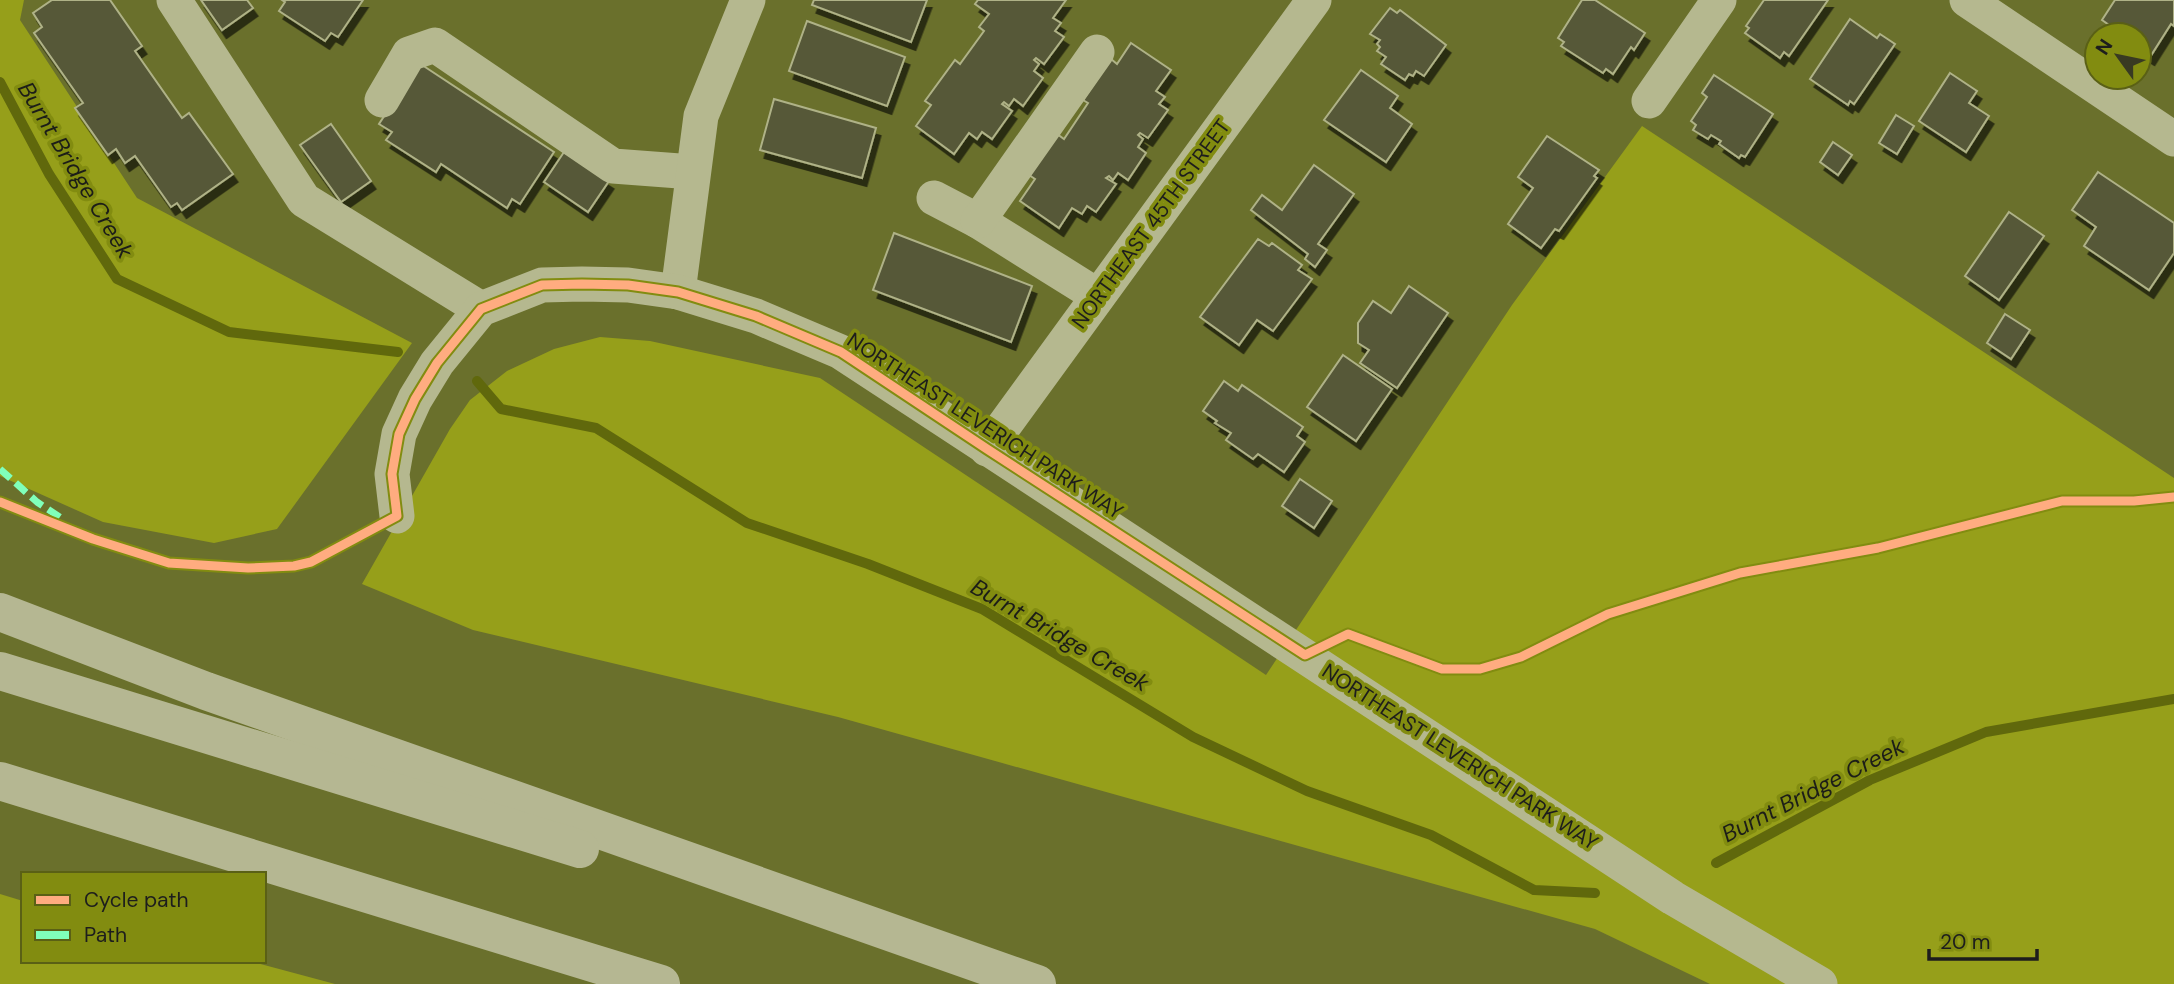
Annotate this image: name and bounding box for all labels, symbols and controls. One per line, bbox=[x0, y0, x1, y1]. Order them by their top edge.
north arrow bbox=[2083, 21, 2153, 91]
text: N bbox=[2090, 34, 2118, 60]
water label: Burnt Bridge Creek bbox=[11, 76, 141, 264]
street label: NORTHEAST 45TH STREET bbox=[1065, 113, 1237, 334]
street label: NORTHEAST LEVERICH PARK WAY bbox=[842, 326, 1128, 526]
water label: Burnt Bridge Creek bbox=[965, 572, 1155, 698]
street label: NORTHEAST LEVERICH PARK WAY bbox=[1317, 657, 1603, 857]
water label: Burnt Bridge Creek bbox=[1717, 731, 1910, 849]
legend bbox=[21, 872, 266, 963]
text: Cycle path bbox=[84, 886, 189, 914]
scale bar bbox=[1929, 918, 2038, 962]
text: Path bbox=[84, 921, 127, 949]
text: 20 m bbox=[1940, 928, 1991, 956]

